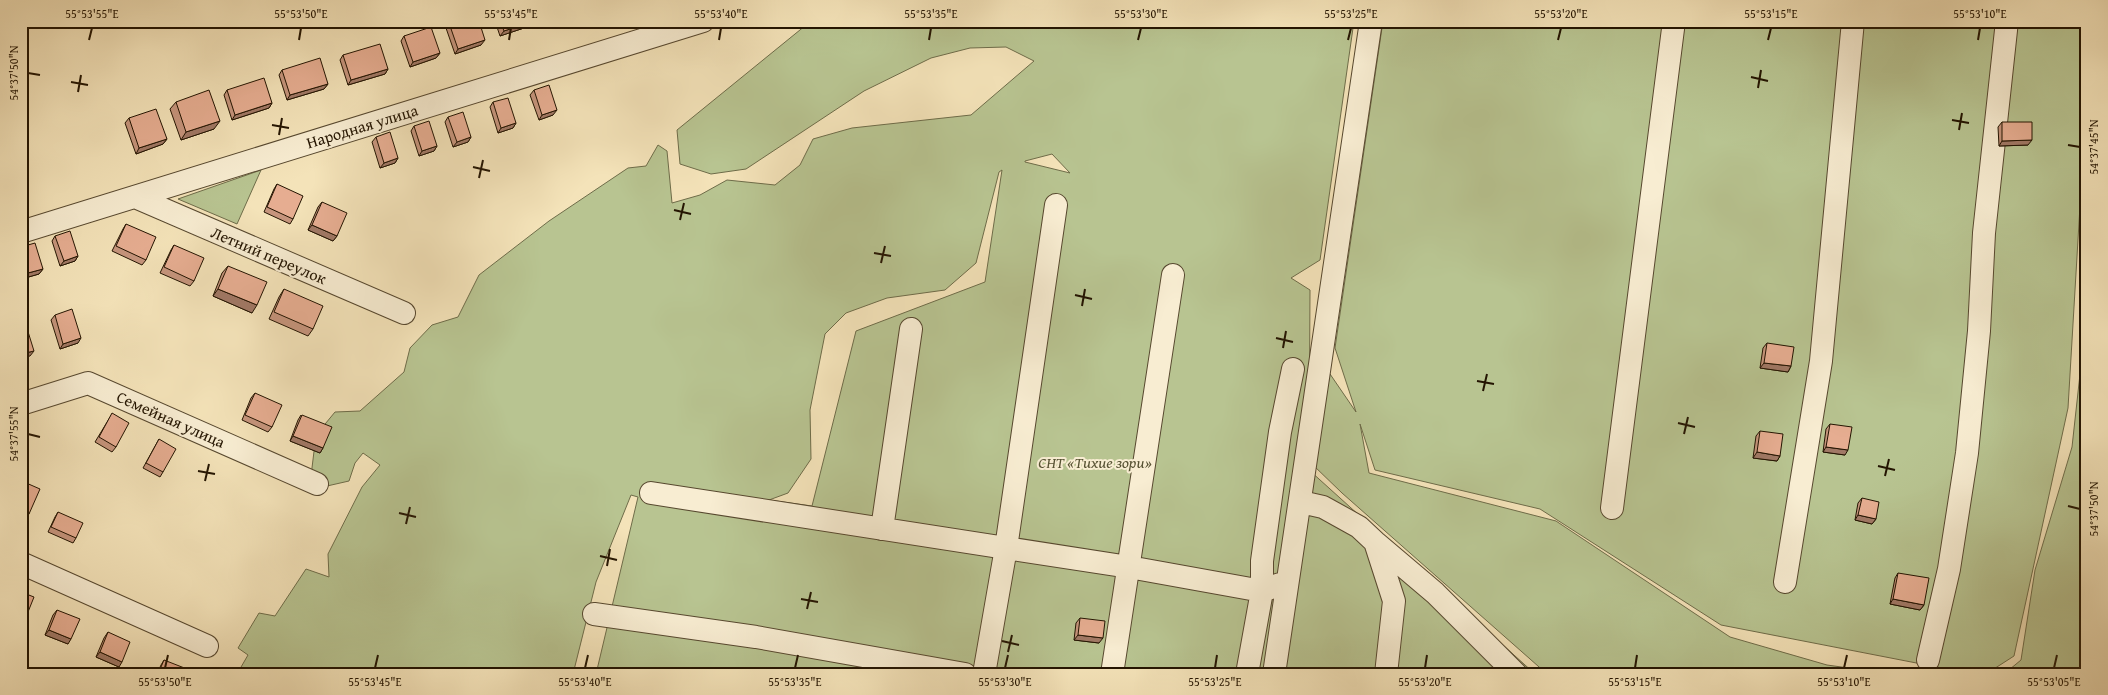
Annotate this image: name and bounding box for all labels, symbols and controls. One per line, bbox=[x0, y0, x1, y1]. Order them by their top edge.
text: 55°53'55"E bbox=[65, 5, 119, 22]
text: 55°53'50"E bbox=[274, 5, 328, 22]
text: 55°53'45"E bbox=[484, 5, 538, 22]
text: 55°53'40"E bbox=[694, 5, 748, 22]
text: 55°53'35"E bbox=[904, 5, 958, 22]
text: 55°53'30"E bbox=[1114, 5, 1168, 22]
text: 55°53'25"E bbox=[1324, 5, 1378, 22]
text: 55°53'20"E bbox=[1534, 5, 1588, 22]
text: 55°53'15"E bbox=[1744, 5, 1798, 22]
text: 55°53'10"E bbox=[1953, 5, 2007, 22]
text: 54°37'50"N bbox=[5, 45, 22, 101]
street label: Народная улица bbox=[303, 98, 421, 154]
text: 54°37'45"N bbox=[2085, 119, 2102, 175]
street label: Летний переулок bbox=[208, 220, 331, 290]
street label: Семейная улица bbox=[113, 384, 229, 454]
text: 54°37'55"N bbox=[5, 406, 22, 462]
park label: СНТ «Тихие зори» bbox=[1038, 450, 1152, 474]
text: 54°37'50"N bbox=[2085, 481, 2102, 537]
text: 55°53'50"E bbox=[138, 673, 192, 690]
text: 55°53'45"E bbox=[348, 673, 402, 690]
text: 55°53'40"E bbox=[558, 673, 612, 690]
text: 55°53'35"E bbox=[768, 673, 822, 690]
text: 55°53'30"E bbox=[978, 673, 1032, 690]
text: 55°53'25"E bbox=[1188, 673, 1242, 690]
text: 55°53'20"E bbox=[1398, 673, 1452, 690]
text: 55°53'15"E bbox=[1608, 673, 1662, 690]
text: 55°53'10"E bbox=[1817, 673, 1871, 690]
text: 55°53'05"E bbox=[2027, 673, 2081, 690]

